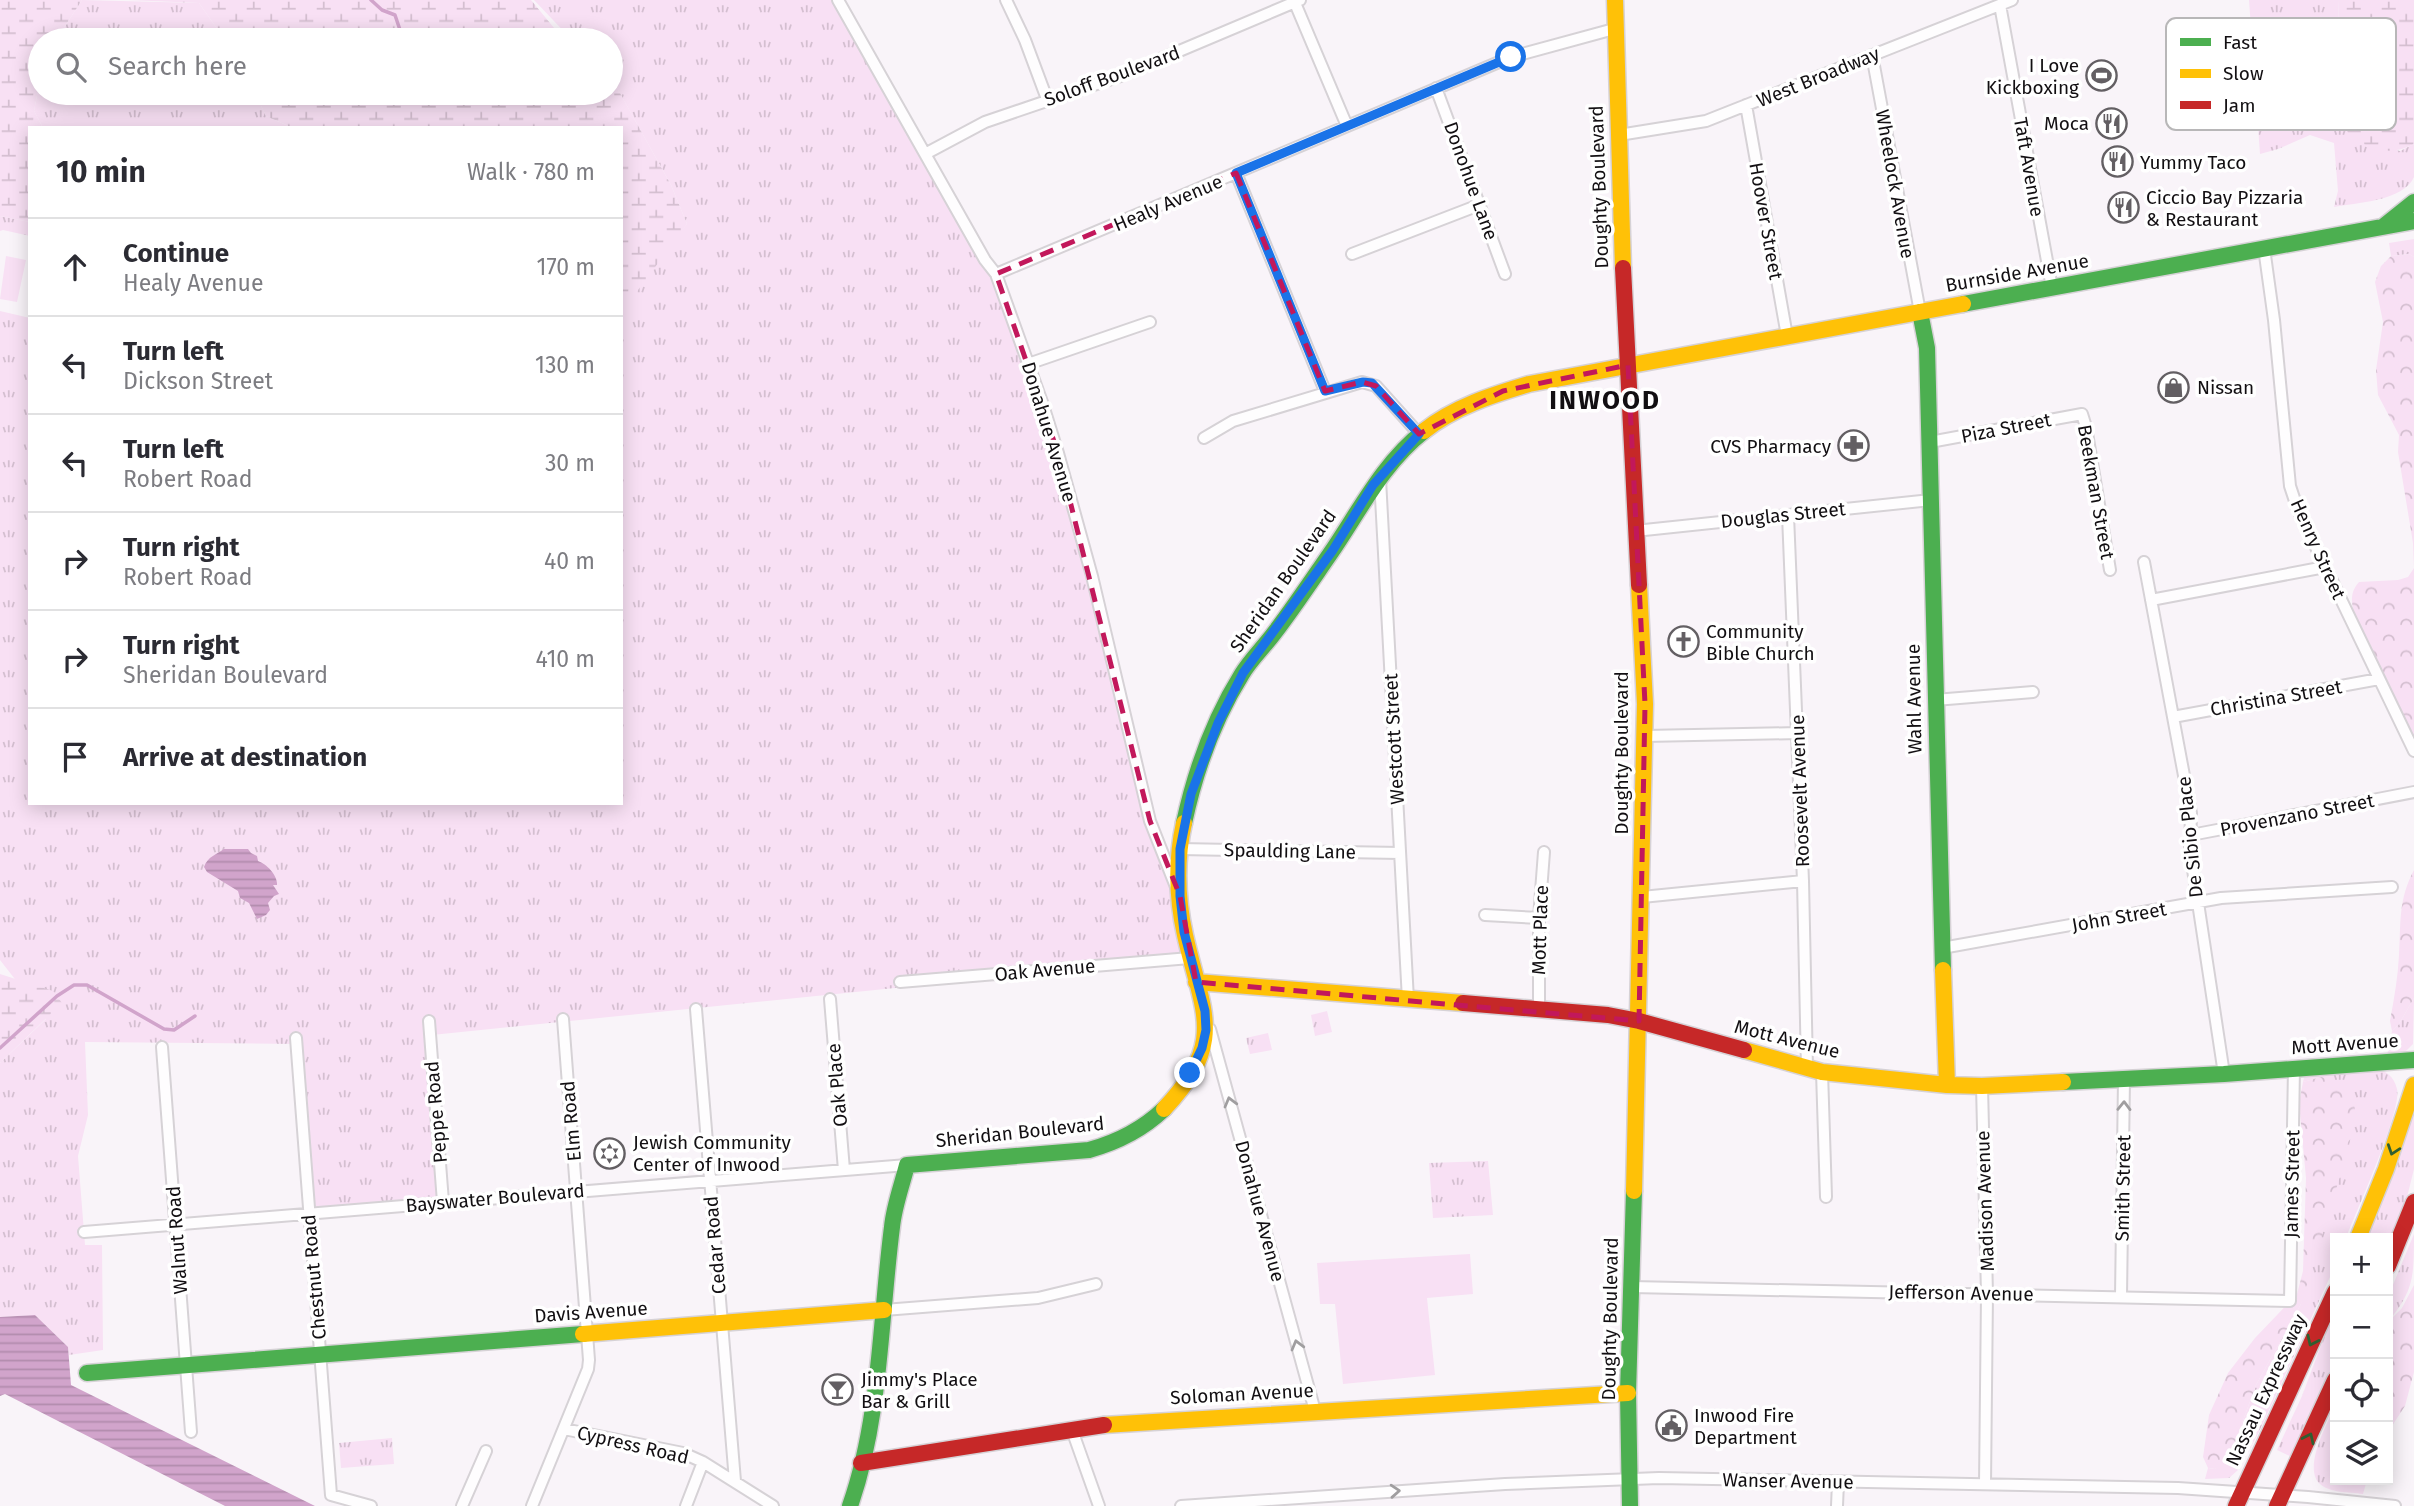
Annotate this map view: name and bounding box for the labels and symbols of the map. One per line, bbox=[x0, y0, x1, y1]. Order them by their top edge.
legend bbox=[2166, 18, 2396, 130]
text: Fast bbox=[2223, 31, 2257, 54]
street label: Soloff Boulevard bbox=[1041, 41, 1183, 111]
route start bbox=[1495, 41, 1526, 72]
street label: West Broadway bbox=[1753, 42, 1883, 112]
place label: I Love Kickboxing bbox=[1986, 54, 2079, 99]
sports icon: I Love Kickboxing bbox=[2085, 59, 2119, 93]
text: Slow bbox=[2223, 62, 2264, 85]
text: Jam bbox=[2223, 94, 2255, 117]
street label: Doughty Boulevard bbox=[1585, 105, 1613, 269]
restaurant icon: Moca bbox=[2095, 106, 2129, 140]
street label: Wheelock Avenue bbox=[1871, 108, 1919, 260]
place label: Moca bbox=[2044, 112, 2089, 135]
street label: Taft Avenue bbox=[2009, 116, 2049, 218]
street label: Donohue Lane bbox=[1439, 119, 1503, 243]
restaurant icon: Yummy Taco bbox=[2100, 145, 2134, 179]
place label: Yummy Taco bbox=[2140, 151, 2246, 174]
street label: Hoover Street bbox=[1744, 161, 1788, 282]
street label: Healy Avenue bbox=[1110, 170, 1226, 236]
place label: Ciccio Bay Pizzaria & Restaurant bbox=[2146, 186, 2303, 231]
restaurant icon: Ciccio Bay Pizzaria & Restaurant bbox=[2106, 191, 2140, 225]
street label: Burnside Avenue bbox=[1944, 249, 2090, 297]
street label: Donahue Avenue bbox=[1017, 359, 1081, 505]
shop icon: Nissan bbox=[2157, 370, 2191, 404]
place label: Nissan bbox=[2197, 376, 2254, 399]
district label: INWOOD bbox=[1549, 385, 1661, 416]
street label: Piza Street bbox=[1959, 408, 2053, 448]
street label: Beekman Street bbox=[2073, 423, 2119, 561]
pharmacy icon: CVS Pharmacy bbox=[1837, 429, 1871, 463]
place label: CVS Pharmacy bbox=[1710, 435, 1832, 458]
street label: Henry Street bbox=[2286, 495, 2350, 603]
street label: Douglas Street bbox=[1719, 497, 1847, 533]
street label: Sheridan Boulevard bbox=[1225, 505, 1341, 657]
place label: Community Bible Church bbox=[1706, 620, 1815, 665]
church icon: Community Bible Church bbox=[1666, 625, 1700, 659]
street label: Wahl Avenue bbox=[1902, 644, 1926, 754]
street label: Doughty Boulevard bbox=[1610, 671, 1633, 835]
street label: Westcott Street bbox=[1379, 673, 1409, 805]
street label: Christina Street bbox=[2208, 675, 2344, 721]
street label: Roosevelt Avenue bbox=[1786, 714, 1814, 868]
street label: De Sibio Place bbox=[2172, 775, 2208, 899]
street label: Provenzano Street bbox=[2218, 789, 2376, 841]
street label: Spaulding Lane bbox=[1224, 838, 1356, 864]
street label: Mott Place bbox=[1527, 884, 1553, 976]
street label: John Street bbox=[2070, 897, 2168, 937]
street label: Oak Avenue bbox=[994, 954, 1096, 986]
street label: Mott Avenue bbox=[1732, 1015, 1842, 1063]
street label: Mott Avenue bbox=[2290, 1029, 2400, 1059]
street label: Oak Place bbox=[822, 1042, 852, 1128]
route end bbox=[1174, 1057, 1205, 1088]
street label: Peppe Road bbox=[420, 1060, 452, 1164]
street label: Elm Road bbox=[556, 1080, 586, 1162]
one-way arrow bbox=[1224, 1096, 1239, 1108]
one-way arrow bbox=[2116, 1100, 2132, 1110]
street label: Sheridan Boulevard bbox=[935, 1112, 1105, 1152]
street label: Madison Avenue bbox=[1971, 1130, 1999, 1272]
street label: James Street bbox=[2280, 1130, 2304, 1238]
place label: Jewish Community Center of Inwood bbox=[633, 1131, 791, 1176]
street label: Smith Street bbox=[2111, 1134, 2135, 1241]
synagogue icon: Jewish Community Center of Inwood bbox=[593, 1136, 627, 1170]
street label: Donahue Avenue bbox=[1230, 1138, 1290, 1284]
one-way arrow bbox=[2388, 1143, 2402, 1155]
street label: Bayswater Boulevard bbox=[405, 1179, 585, 1217]
street label: Walnut Road bbox=[162, 1185, 192, 1295]
street label: Cedar Road bbox=[699, 1195, 731, 1295]
street label: Chestnut Road bbox=[297, 1213, 331, 1341]
street label: Doughty Boulevard bbox=[1597, 1237, 1623, 1401]
street label: Jefferson Avenue bbox=[1888, 1280, 2034, 1306]
street label: Davis Avenue bbox=[533, 1297, 649, 1327]
street label: Nassau Expressway bbox=[2221, 1310, 2312, 1470]
one-way arrow bbox=[2306, 1334, 2320, 1346]
one-way arrow bbox=[1291, 1339, 1306, 1351]
place label: Jimmy's Place Bar & Grill bbox=[861, 1368, 978, 1413]
bar icon: Jimmy's Place Bar & Grill bbox=[821, 1373, 855, 1407]
street label: Soloman Avenue bbox=[1170, 1379, 1314, 1409]
place label: Inwood Fire Department bbox=[1694, 1404, 1797, 1449]
public building icon: Inwood Fire Department bbox=[1654, 1409, 1688, 1443]
street label: Cypress Road bbox=[575, 1421, 691, 1469]
one-way arrow bbox=[2300, 1433, 2314, 1445]
street label: Wanser Avenue bbox=[1722, 1468, 1854, 1494]
one-way arrow bbox=[1390, 1484, 1401, 1499]

